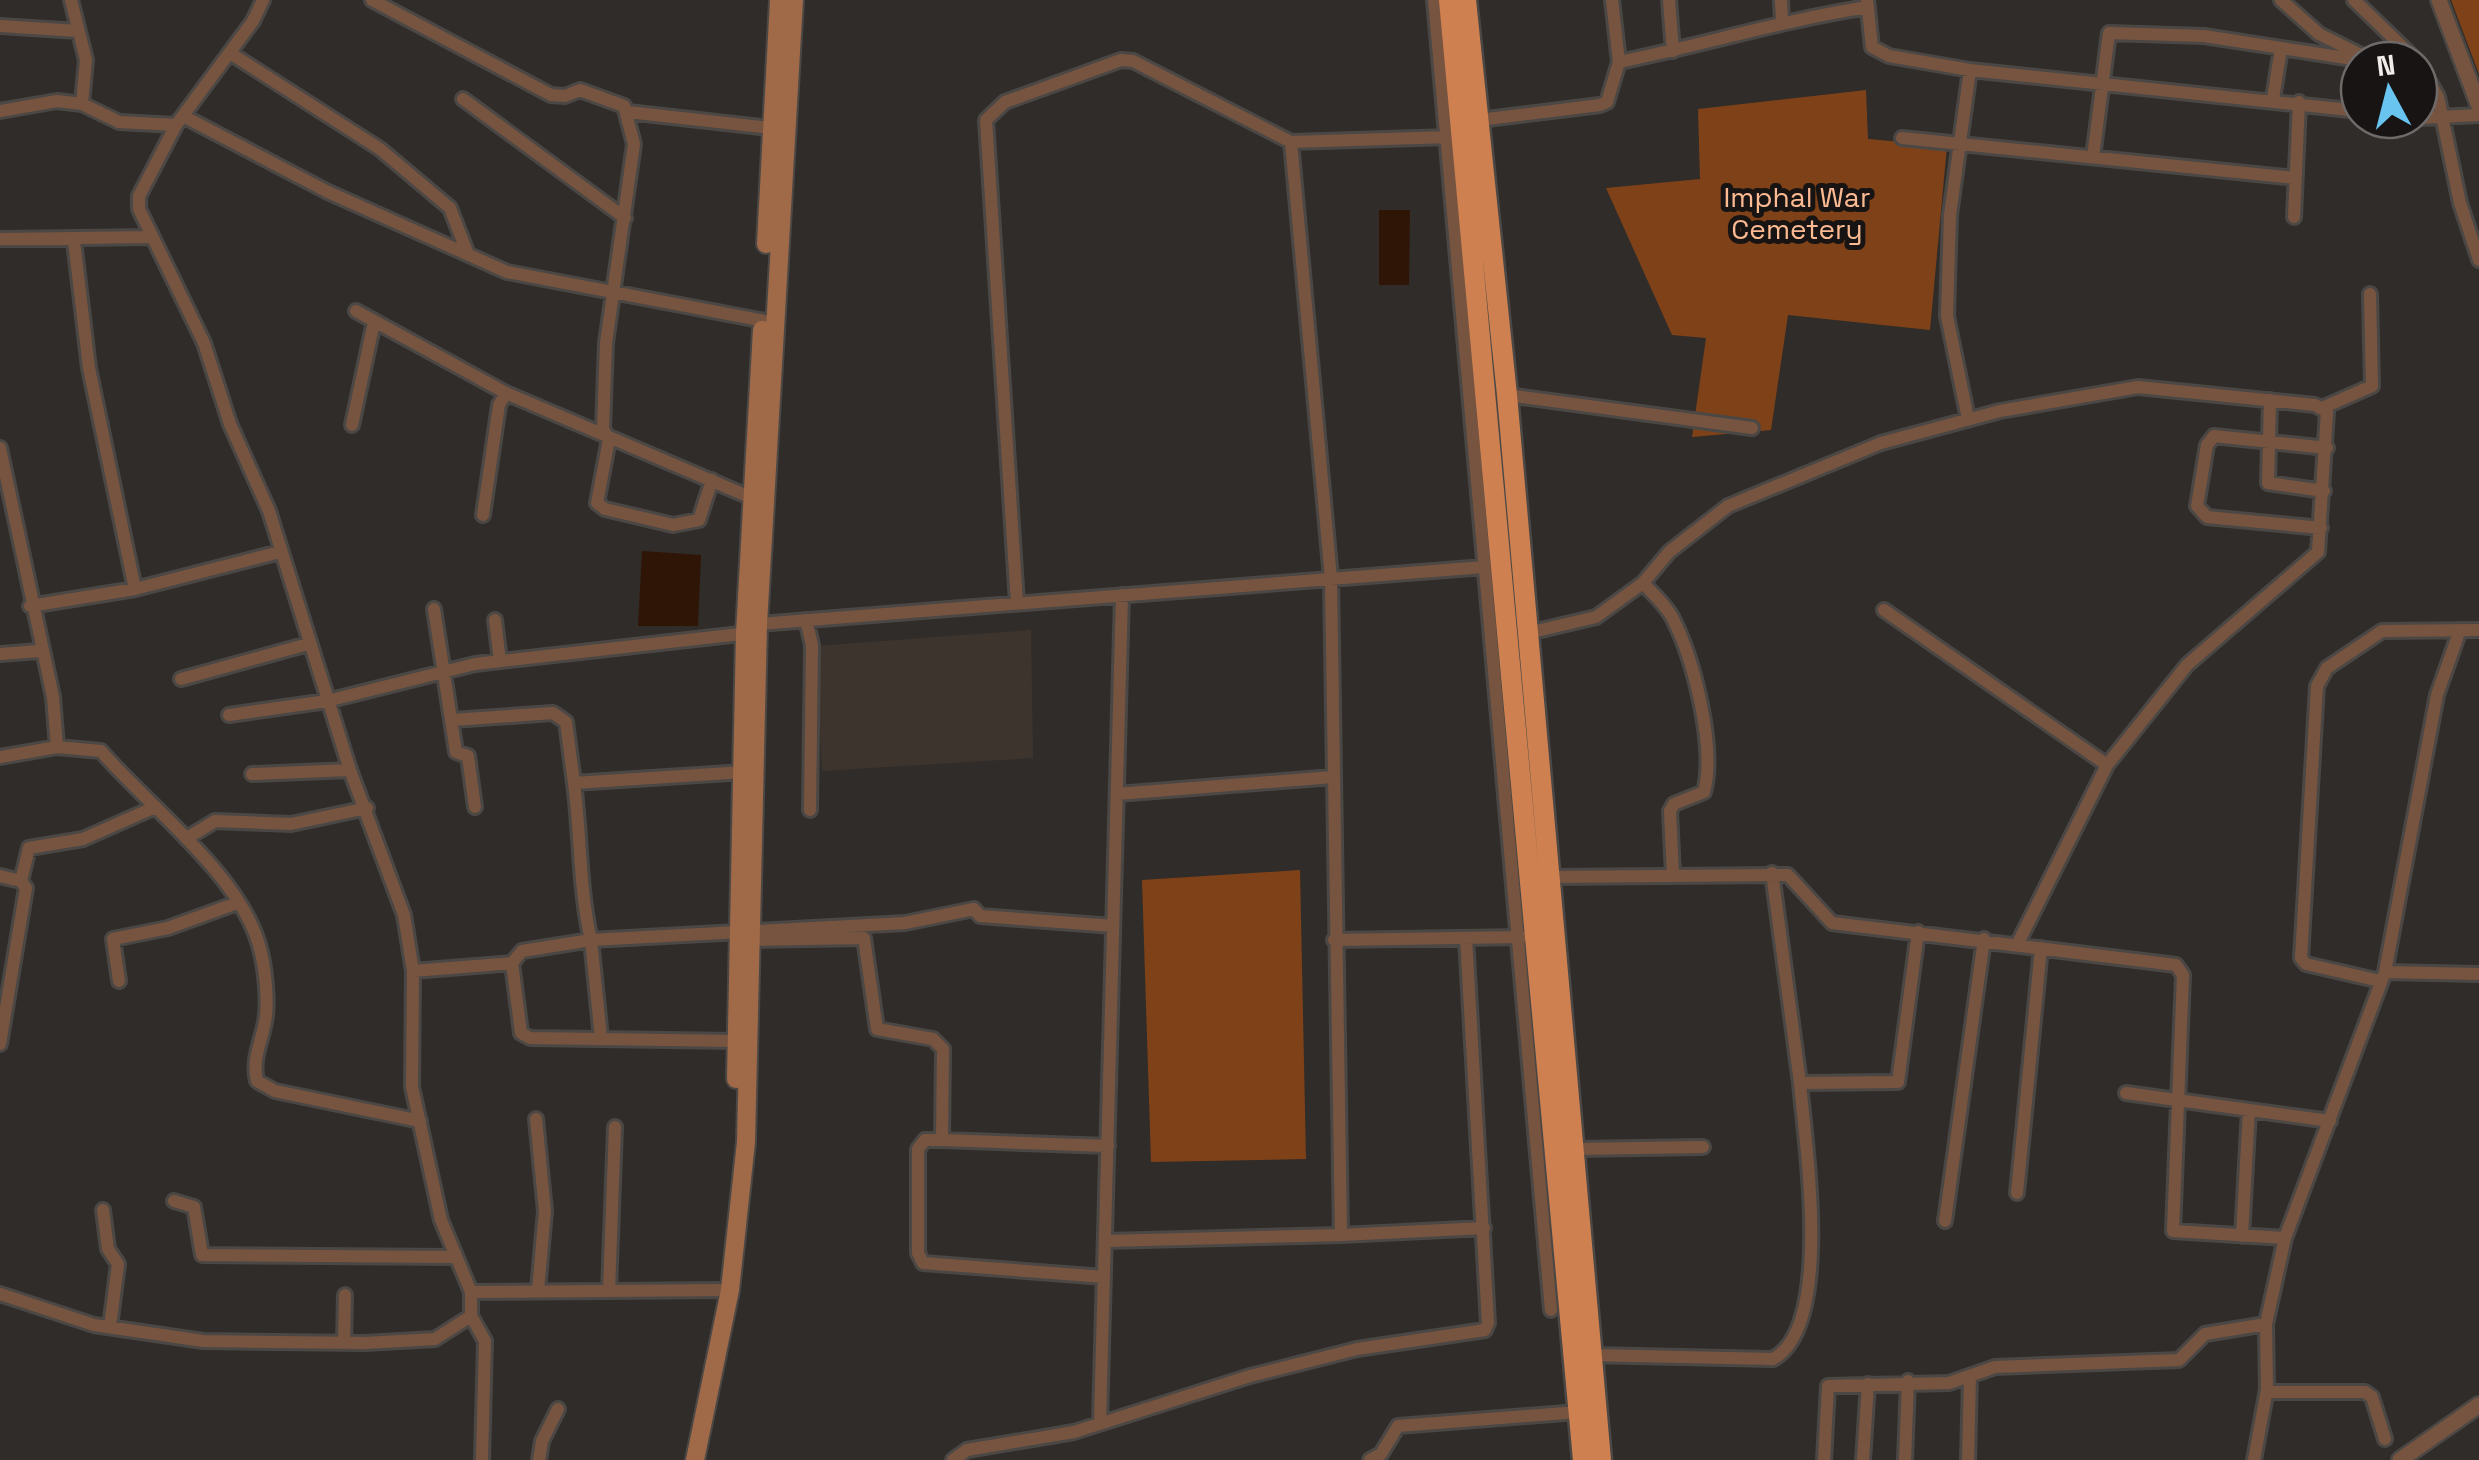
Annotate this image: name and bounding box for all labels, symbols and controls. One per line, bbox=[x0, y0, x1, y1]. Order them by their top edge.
north arrow bbox=[2339, 40, 2439, 140]
text: N bbox=[2374, 46, 2397, 84]
park label: Imphal War Cemetery bbox=[1724, 179, 1870, 247]

